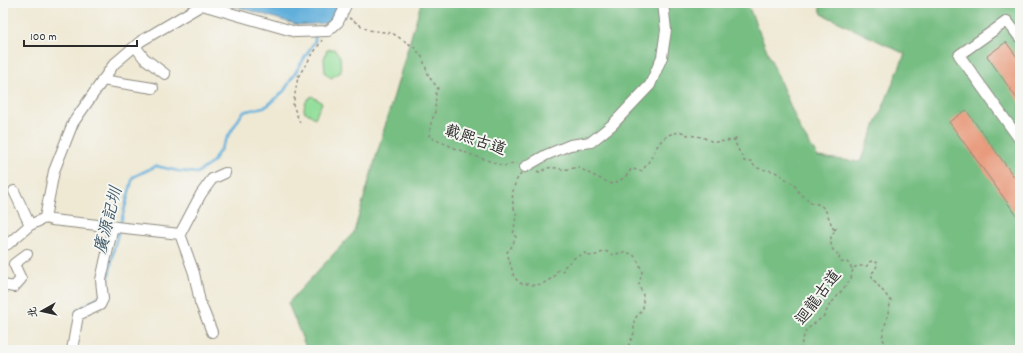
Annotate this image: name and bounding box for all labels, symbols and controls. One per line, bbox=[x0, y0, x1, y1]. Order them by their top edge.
scale bar bbox=[24, 22, 137, 48]
text: 100 m bbox=[30, 29, 57, 46]
street label: 載熙古道 bbox=[441, 120, 509, 162]
water label: 廣源記圳 bbox=[90, 183, 130, 257]
street label: 迴龍古道 bbox=[791, 266, 847, 330]
north arrow bbox=[22, 291, 62, 331]
text: 北 bbox=[25, 306, 43, 319]

